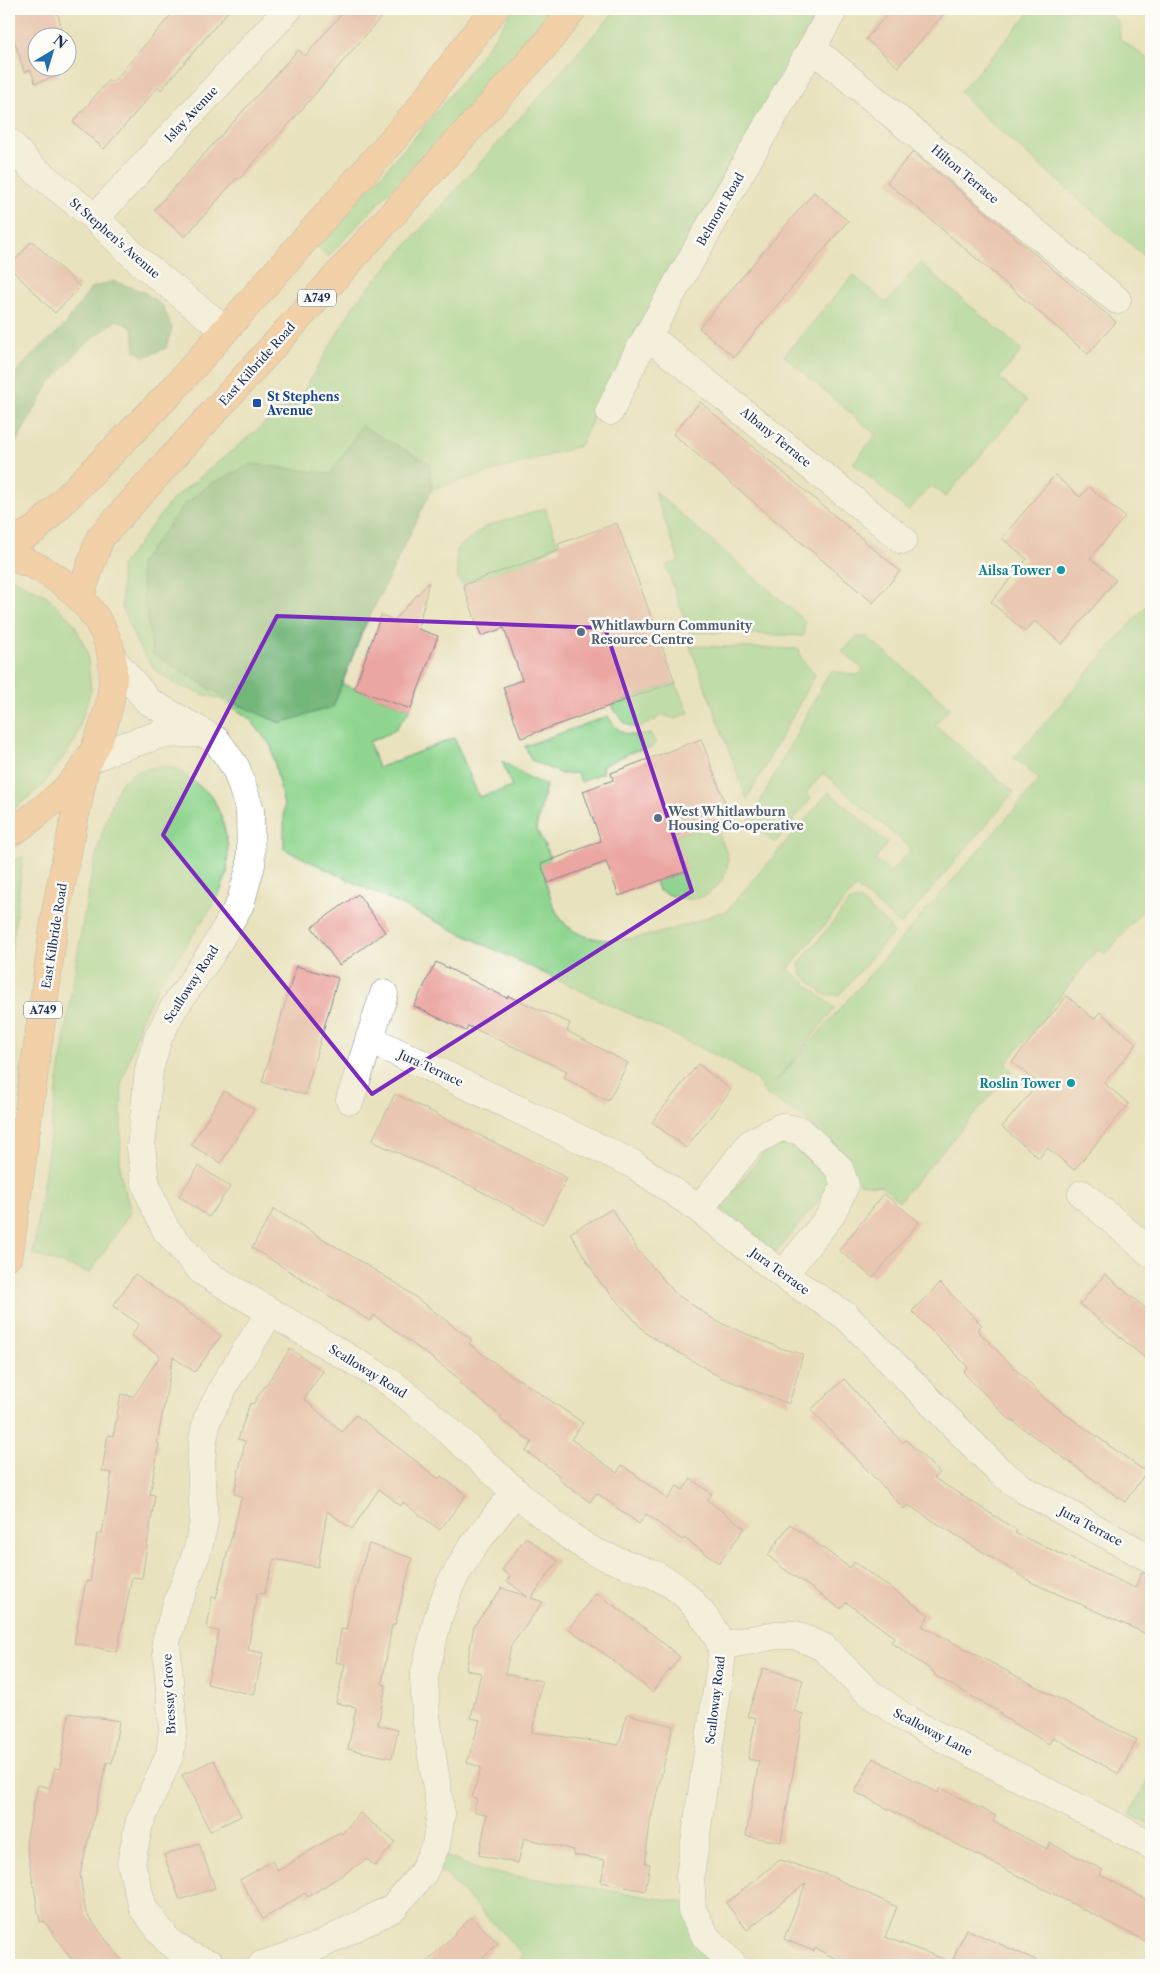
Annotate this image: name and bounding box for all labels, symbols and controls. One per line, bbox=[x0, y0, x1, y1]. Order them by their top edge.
north arrow bbox=[28, 28, 78, 78]
text: N bbox=[50, 31, 70, 53]
street label: Islay Avenue bbox=[161, 83, 221, 145]
street label: Hilton Terrace bbox=[928, 141, 1002, 207]
street label: Belmont Road bbox=[693, 169, 747, 248]
street label: St Stephen's Avenue bbox=[67, 195, 163, 282]
road number: A749 bbox=[298, 290, 336, 306]
street label: East Kilbride Road bbox=[216, 319, 299, 409]
place label: St Stephens Avenue bbox=[266, 389, 340, 418]
marker: St Stephens Avenue bbox=[251, 397, 263, 409]
street label: Albany Terrace bbox=[737, 403, 815, 470]
place label: Ailsa Tower bbox=[977, 563, 1051, 578]
marker: Ailsa Tower bbox=[1055, 564, 1067, 576]
place label: Whitlawburn Community Resource Centre bbox=[590, 618, 753, 647]
marker: Whitlawburn Community Resource Centre bbox=[575, 626, 587, 638]
place label: West Whitlawburn Housing Co-operative bbox=[667, 804, 804, 833]
marker: West Whitlawburn Housing Co-operative bbox=[652, 812, 664, 824]
street label: East Kilbride Road bbox=[38, 882, 70, 990]
street label: Scalloway Road bbox=[161, 942, 222, 1025]
road number: A749 bbox=[24, 1002, 62, 1018]
street label: Jura Terrace bbox=[394, 1046, 466, 1090]
place label: Roslin Tower bbox=[980, 1076, 1061, 1091]
marker: Roslin Tower bbox=[1065, 1077, 1077, 1089]
street label: Jura Terrace bbox=[746, 1243, 813, 1298]
street label: Scalloway Road bbox=[326, 1341, 410, 1401]
street label: Jura Terrace bbox=[1055, 1502, 1125, 1549]
street label: Bressay Grove bbox=[159, 1653, 179, 1735]
street label: Scalloway Road bbox=[702, 1654, 728, 1745]
street label: Scalloway Lane bbox=[891, 1705, 975, 1759]

